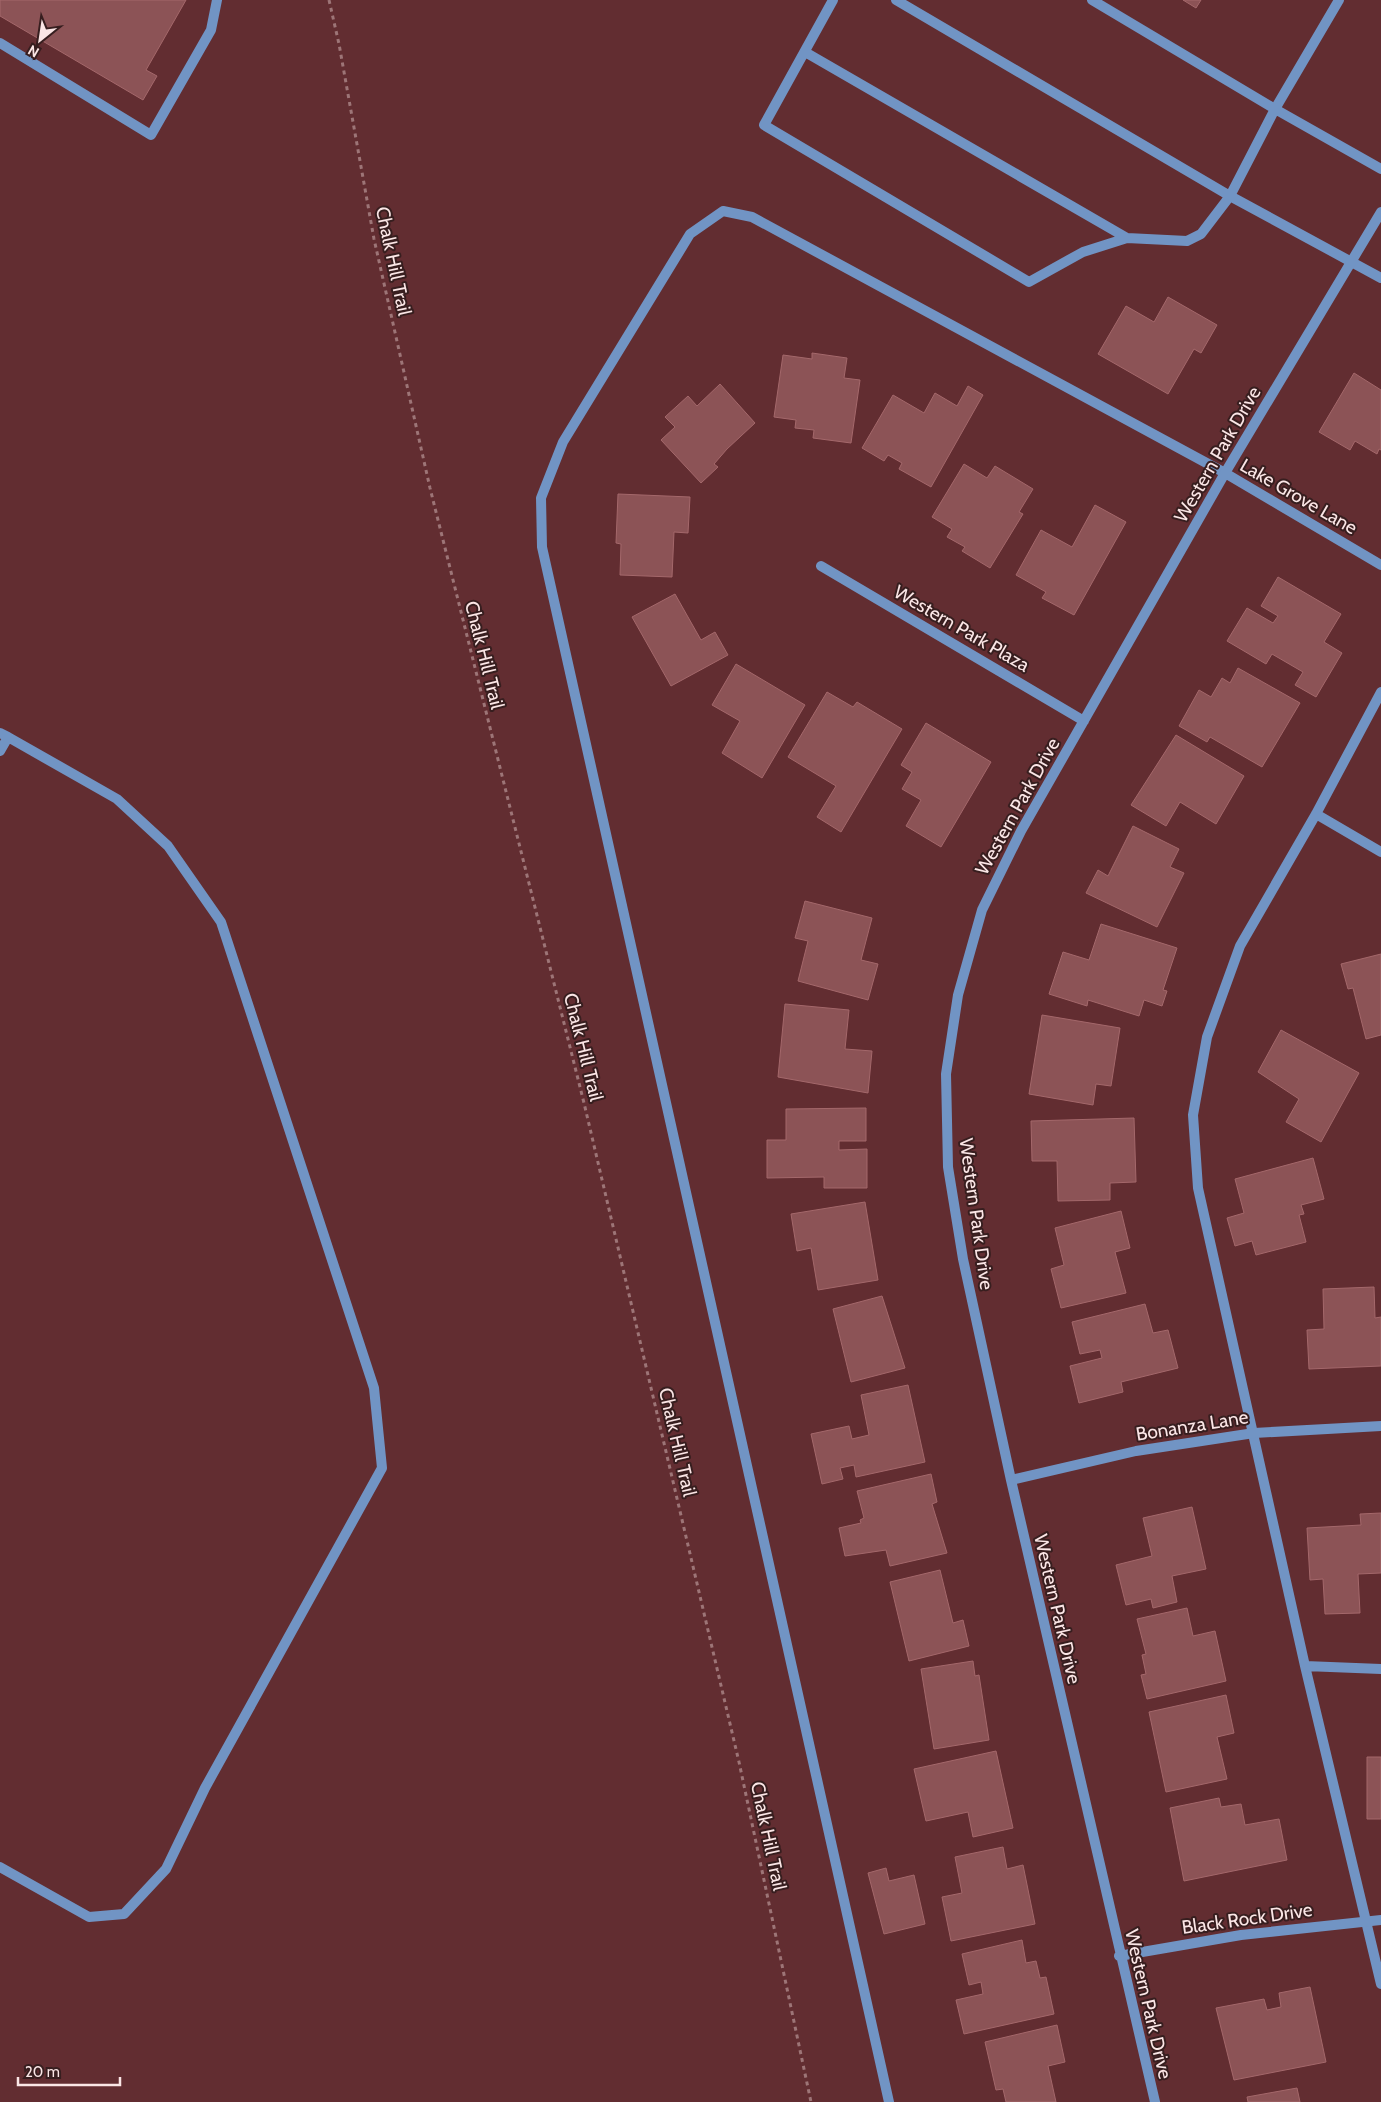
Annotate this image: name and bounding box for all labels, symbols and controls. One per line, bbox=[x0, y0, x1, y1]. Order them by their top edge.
north arrow bbox=[15, 15, 65, 65]
text: N bbox=[25, 41, 42, 62]
street label: Chalk Hill Trail bbox=[371, 204, 416, 318]
street label: Western Park Drive bbox=[1169, 382, 1266, 526]
street label: Lake Grove Lane bbox=[1236, 454, 1362, 539]
street label: Western Park Plaza bbox=[890, 580, 1034, 677]
street label: Chalk Hill Trail bbox=[460, 599, 509, 712]
street label: Western Park Drive bbox=[970, 734, 1065, 879]
street label: Chalk Hill Trail bbox=[559, 991, 608, 1104]
street label: Western Park Drive bbox=[954, 1137, 999, 1292]
street label: Chalk Hill Trail bbox=[654, 1386, 701, 1499]
street label: Bonanza Lane bbox=[1134, 1405, 1250, 1446]
street label: Western Park Drive bbox=[1029, 1532, 1086, 1686]
street label: Chalk Hill Trail bbox=[746, 1779, 791, 1893]
street label: Black Rock Drive bbox=[1180, 1898, 1314, 1939]
street label: Western Park Drive bbox=[1120, 1927, 1177, 2081]
scale bar bbox=[18, 2054, 120, 2086]
text: 20 m bbox=[25, 2063, 60, 2081]

